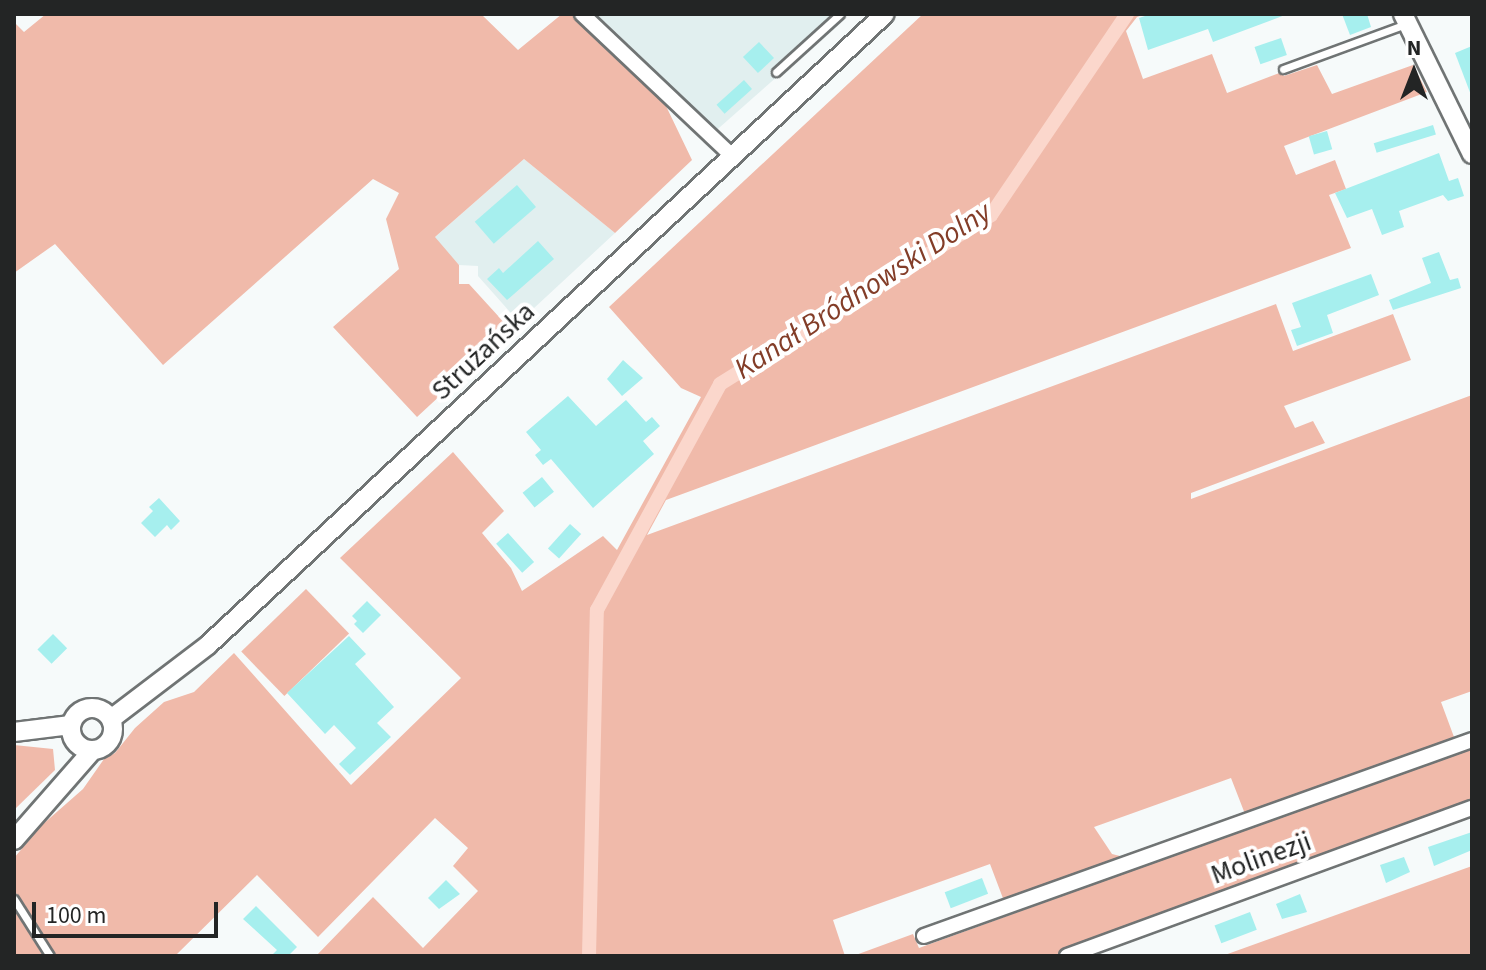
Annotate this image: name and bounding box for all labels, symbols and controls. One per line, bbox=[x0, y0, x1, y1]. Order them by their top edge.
north arrow bbox=[1374, 32, 1454, 112]
text: N bbox=[1407, 32, 1421, 64]
water label: Kanał Bródnowski Dolny bbox=[728, 195, 998, 387]
street label: Strużańska bbox=[424, 295, 542, 407]
street label: Molinezji bbox=[1206, 824, 1316, 892]
scale bar bbox=[36, 886, 222, 936]
text: 100 m bbox=[46, 898, 106, 933]

